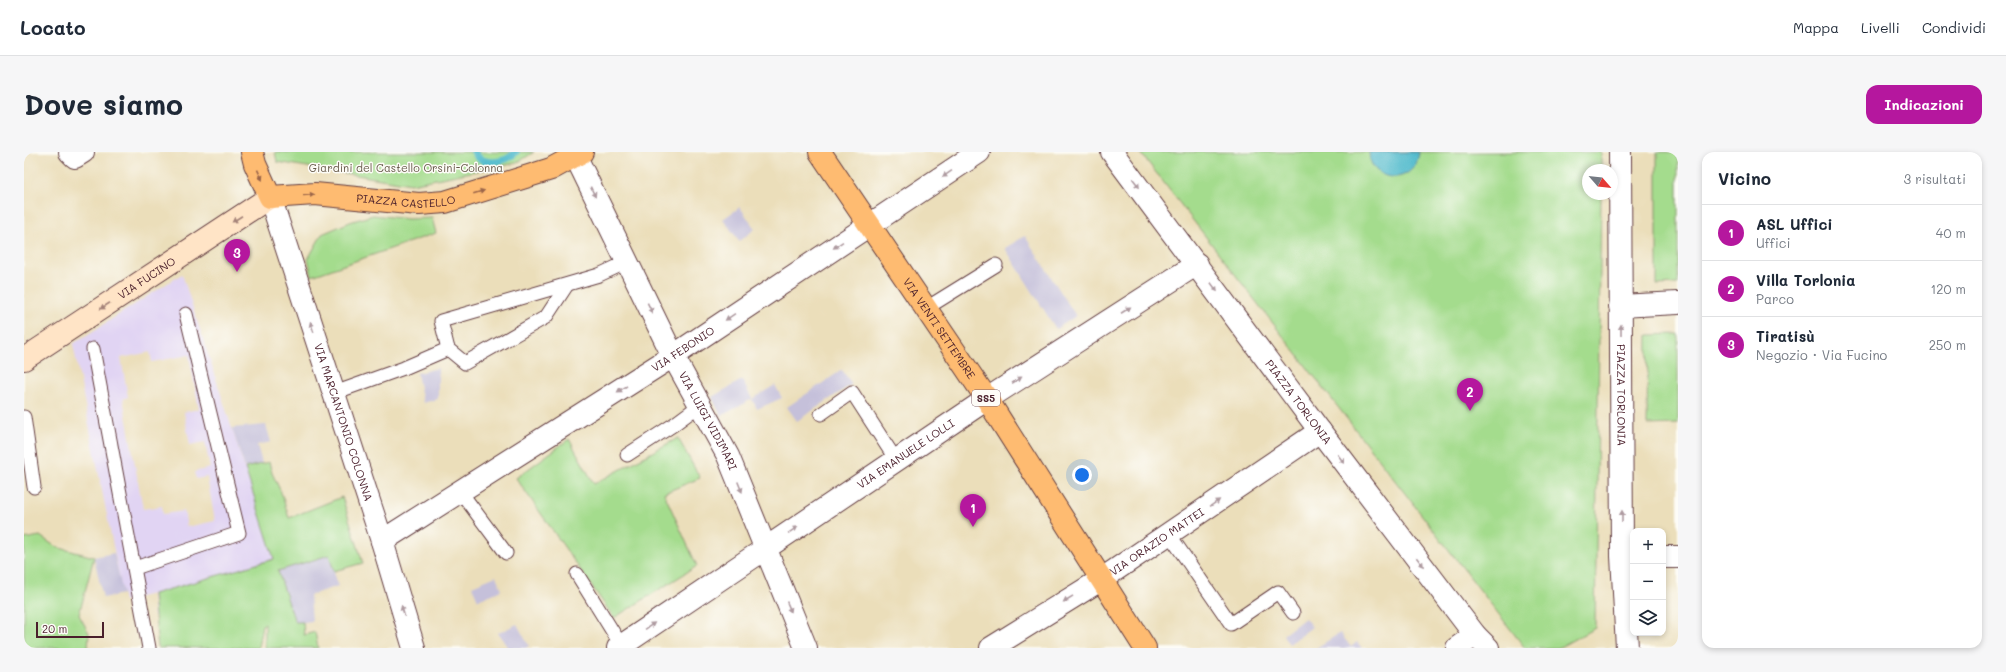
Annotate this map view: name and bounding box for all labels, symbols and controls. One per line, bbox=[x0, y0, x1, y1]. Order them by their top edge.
text: Locato bbox=[20, 15, 86, 40]
text: Mappa bbox=[1793, 18, 1839, 37]
text: Livelli bbox=[1861, 18, 1900, 37]
text: Condividi bbox=[1922, 18, 1986, 37]
button: Indicazioni bbox=[1866, 85, 1982, 124]
text: Dove siamo bbox=[24, 86, 183, 122]
park label: Giardini del Castello Orsini-Colonna bbox=[309, 160, 503, 175]
north arrow bbox=[1582, 164, 1618, 200]
text: Vicino bbox=[1718, 167, 1771, 189]
one-way arrow bbox=[257, 170, 263, 182]
one-way arrow bbox=[942, 170, 952, 178]
text: 3 risultati bbox=[1904, 170, 1966, 187]
one-way arrow bbox=[1132, 178, 1140, 189]
one-way arrow bbox=[590, 186, 596, 197]
one-way arrow bbox=[473, 189, 485, 195]
street label: PIAZZA CASTELLO bbox=[356, 190, 457, 211]
one-way arrow bbox=[303, 191, 315, 198]
text: ASL Uffici bbox=[1756, 214, 1832, 234]
one-way arrow bbox=[232, 215, 242, 223]
text: 1 bbox=[1728, 224, 1734, 241]
text: 40 m bbox=[1936, 224, 1966, 241]
text: Uffici bbox=[1756, 234, 1790, 251]
pin: 3 bbox=[224, 239, 250, 272]
one-way arrow bbox=[833, 241, 843, 249]
street label: VIA FUCINO bbox=[115, 253, 178, 302]
text: Villa Torlonia bbox=[1756, 270, 1856, 290]
street label: VIA VENTI SETTEMBRE bbox=[900, 275, 979, 382]
text: 2 bbox=[1727, 280, 1735, 297]
text: 120 m bbox=[1930, 280, 1966, 297]
one-way arrow bbox=[1210, 282, 1218, 292]
text: Parco bbox=[1756, 290, 1794, 307]
one-way arrow bbox=[100, 302, 110, 310]
one-way arrow bbox=[647, 303, 653, 314]
one-way arrow bbox=[1121, 306, 1132, 313]
one-way arrow bbox=[725, 314, 736, 321]
one-way arrow bbox=[309, 320, 315, 332]
street label: VIA FEBONIO bbox=[648, 322, 718, 375]
one-way arrow bbox=[1617, 324, 1624, 336]
text: Tiratisù bbox=[1756, 326, 1815, 346]
text: 3 bbox=[1727, 336, 1735, 353]
text: 250 m bbox=[1929, 336, 1966, 353]
street label: VIA MARCANTONIO COLONNA bbox=[311, 341, 377, 503]
street label: PIAZZA TORLONIA bbox=[1614, 344, 1629, 446]
text: Negozio · Via Fucino bbox=[1756, 346, 1887, 363]
street label: PIAZZA TORLONIA bbox=[1262, 356, 1335, 447]
street label: VIA LUIGI VIDIMARI bbox=[676, 368, 741, 472]
one-way arrow bbox=[1012, 376, 1022, 384]
pin: 2 bbox=[1457, 378, 1483, 411]
one-way arrow bbox=[617, 385, 627, 393]
road number: SS5 bbox=[972, 390, 1000, 406]
street label: VIA EMANUELE LOLLI bbox=[854, 415, 957, 492]
one-way arrow bbox=[1337, 454, 1345, 465]
your location bbox=[1072, 465, 1092, 485]
one-way arrow bbox=[737, 481, 743, 493]
pin: 1 bbox=[960, 494, 986, 527]
one-way arrow bbox=[1210, 499, 1220, 507]
street label: VIA ORAZIO MATTEI bbox=[1107, 504, 1207, 579]
one-way arrow bbox=[1619, 509, 1625, 522]
one-way arrow bbox=[787, 526, 798, 534]
map controls bbox=[1630, 528, 1666, 636]
button: + bbox=[1630, 528, 1666, 564]
one-way arrow bbox=[1416, 557, 1424, 568]
button: − bbox=[1630, 564, 1666, 600]
one-way arrow bbox=[1062, 596, 1074, 603]
button: layers bbox=[1630, 600, 1666, 636]
one-way arrow bbox=[786, 602, 792, 613]
one-way arrow bbox=[400, 604, 406, 616]
scale bar bbox=[36, 620, 104, 639]
text: 20 m bbox=[42, 621, 67, 636]
one-way arrow bbox=[645, 622, 655, 630]

